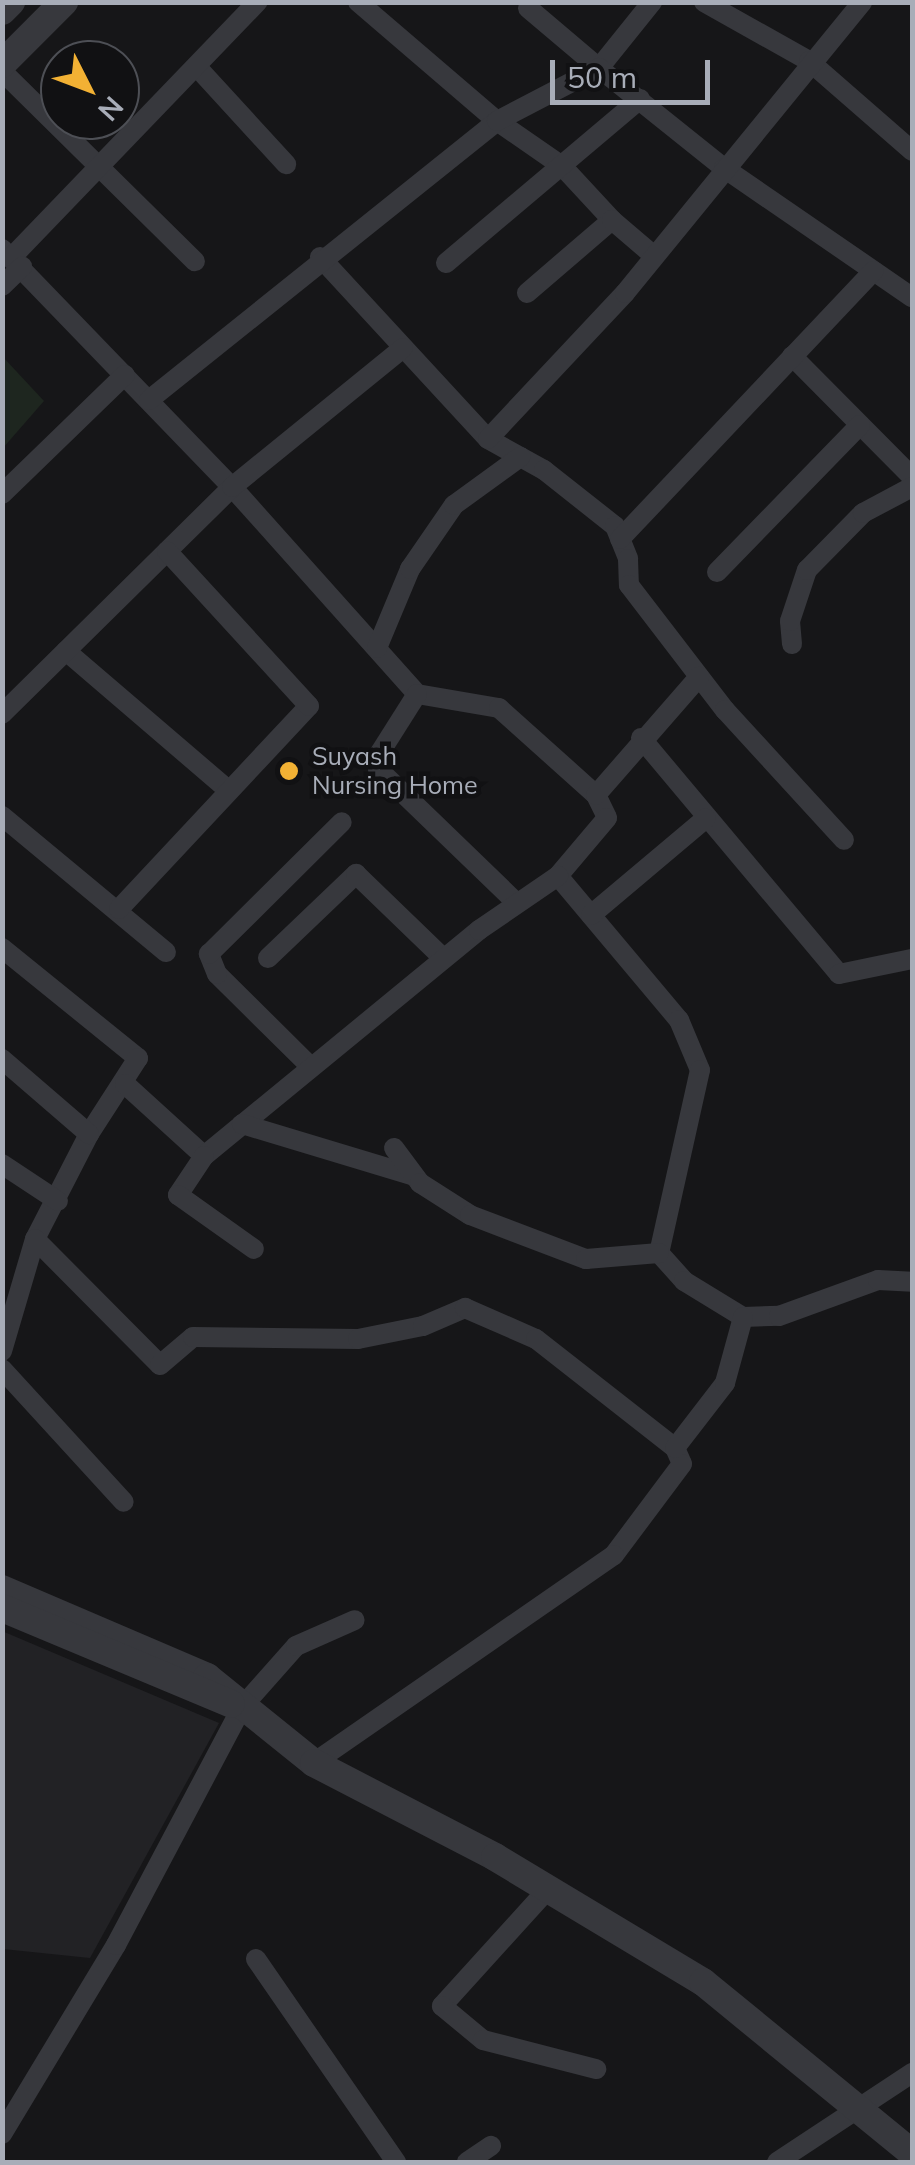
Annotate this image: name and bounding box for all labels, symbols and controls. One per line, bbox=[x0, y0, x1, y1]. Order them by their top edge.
north arrow bbox=[40, 40, 140, 140]
scale bar bbox=[555, 40, 715, 102]
text: 50 m bbox=[567, 58, 637, 96]
text: N bbox=[91, 89, 131, 129]
place label: Suyash Nursing Home bbox=[312, 742, 478, 801]
marker: Suyash Nursing Home bbox=[276, 758, 302, 784]

